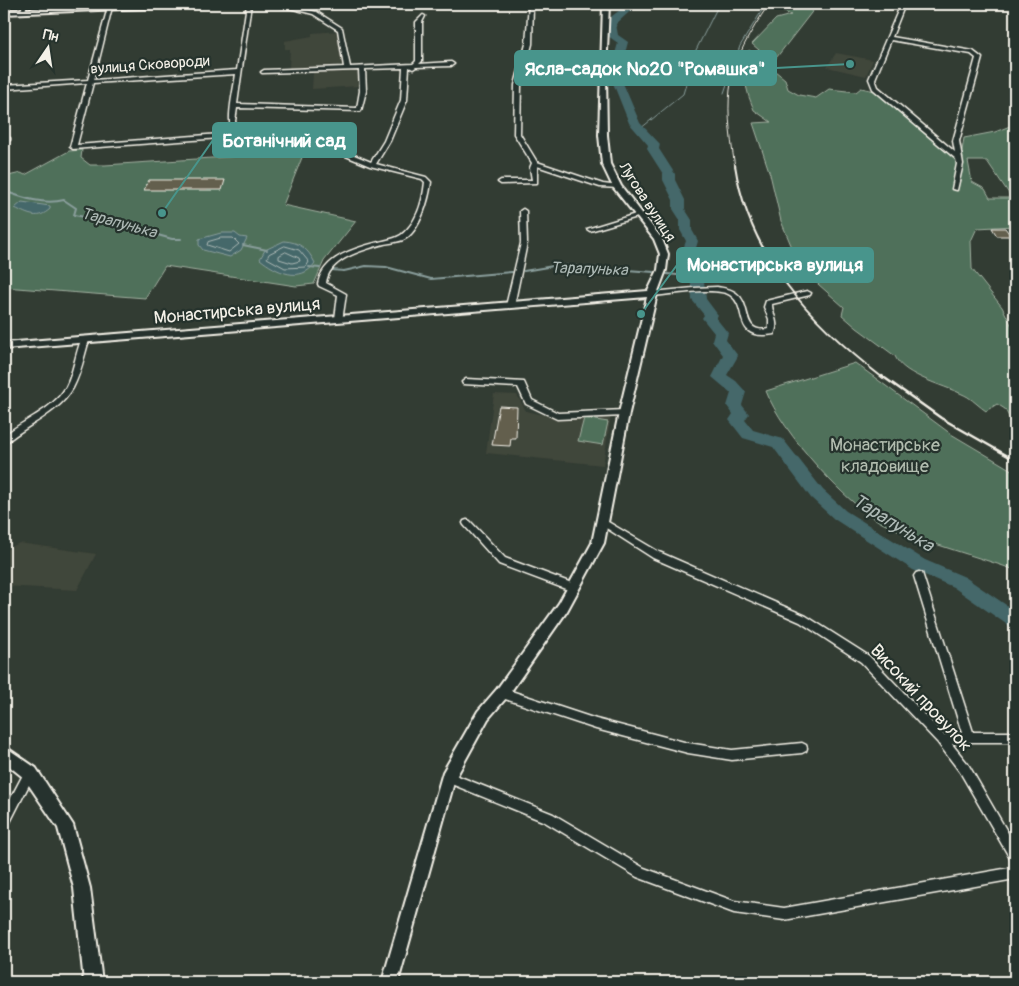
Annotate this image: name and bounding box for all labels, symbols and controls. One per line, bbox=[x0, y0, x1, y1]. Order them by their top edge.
north arrow bbox=[22, 22, 72, 72]
text: Пн bbox=[41, 26, 60, 46]
street label: вулиця Сковороди bbox=[90, 51, 211, 79]
callout: Ясла-садок №20 "Ромашка" bbox=[515, 51, 776, 85]
text: Ясла-садок №20 "Ромашка" bbox=[525, 57, 765, 81]
callout: Ботанічний сад bbox=[213, 123, 356, 157]
text: Ботанічний сад bbox=[222, 129, 346, 153]
street label: Лугова вулиця bbox=[614, 158, 680, 245]
water label: Тарапунька bbox=[79, 203, 160, 243]
callout: Монастирська вулиця bbox=[677, 248, 873, 282]
text: Монастирська вулиця bbox=[687, 253, 863, 277]
water label: Тарапунька bbox=[550, 258, 630, 280]
street label: Монастирська вулиця bbox=[153, 292, 321, 330]
park label: Монастирське кладовище bbox=[830, 434, 940, 478]
water label: Тарапунька bbox=[848, 488, 939, 558]
street label: Високий провулок bbox=[865, 639, 977, 757]

